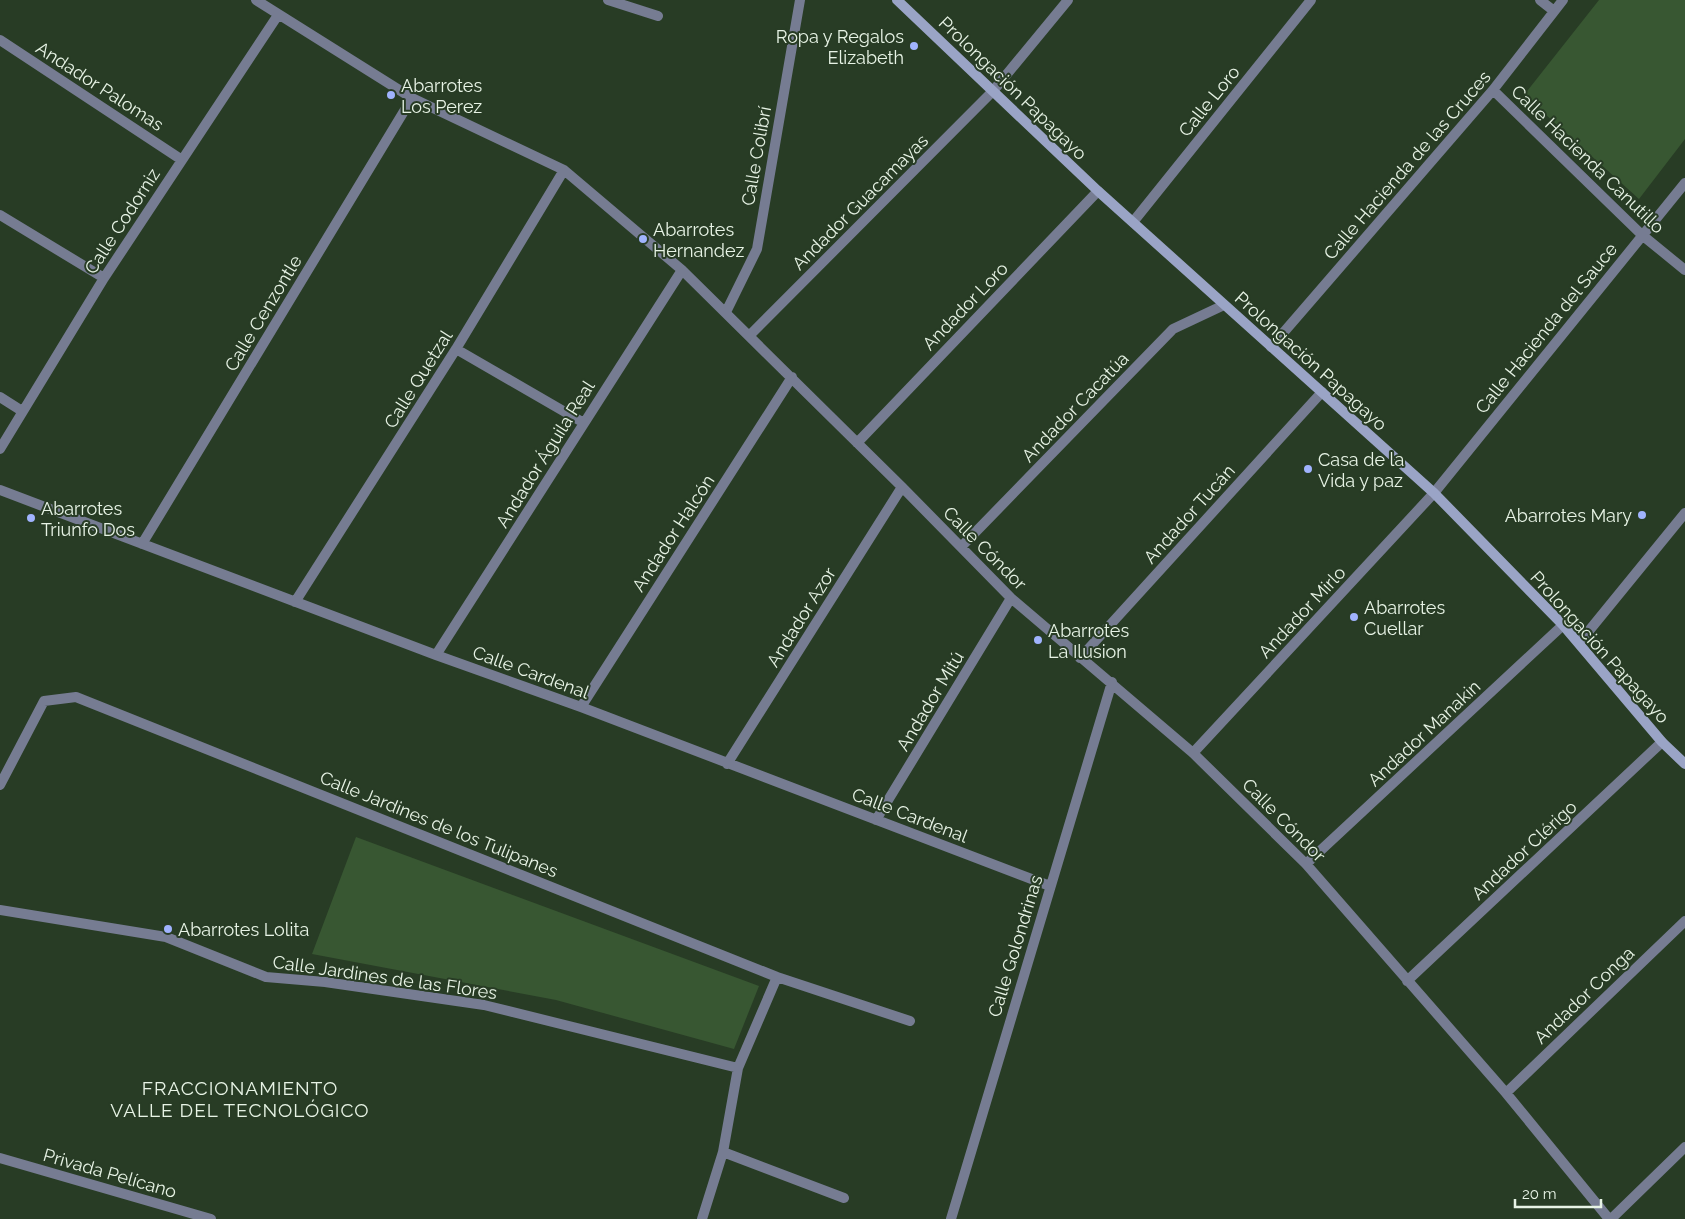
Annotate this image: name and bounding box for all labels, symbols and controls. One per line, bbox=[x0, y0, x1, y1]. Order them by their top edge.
street label: Prolongación Papagayo bbox=[935, 12, 1091, 164]
place label: Ropa y Regalos Elizabeth bbox=[776, 26, 904, 68]
street label: Andador Palomas bbox=[32, 37, 168, 135]
marker: Ropa y Regalos Elizabeth bbox=[908, 40, 920, 52]
street label: Calle Loro bbox=[1174, 61, 1244, 141]
street label: Calle Hacienda de las Cruces bbox=[1319, 66, 1495, 264]
place label: Abarrotes Los Perez bbox=[401, 75, 482, 117]
street label: Calle Hacienda Canutillo bbox=[1507, 80, 1669, 238]
marker: Abarrotes Los Perez bbox=[385, 89, 397, 101]
street label: Calle Colibrí bbox=[737, 105, 775, 207]
street label: Andador Guacamayas bbox=[788, 130, 932, 274]
street label: Calle Codorniz bbox=[80, 164, 164, 278]
place label: Abarrotes Hernandez bbox=[653, 219, 744, 261]
marker: Abarrotes Hernandez bbox=[637, 233, 649, 245]
street label: Calle Hacienda del Sauce bbox=[1471, 238, 1621, 417]
street label: Calle Cenzontle bbox=[220, 251, 306, 375]
street label: Andador Loro bbox=[918, 258, 1012, 354]
street label: Prolongación Papagayo bbox=[1231, 287, 1391, 435]
street label: Calle Quetzal bbox=[380, 326, 456, 432]
street label: Andador Cacatúa bbox=[1017, 348, 1133, 466]
street label: Andador Águila Real bbox=[490, 376, 599, 531]
place label: Casa de la Vida y paz bbox=[1318, 449, 1404, 491]
street label: Andador Tucán bbox=[1139, 460, 1239, 568]
marker: Casa de la Vida y paz bbox=[1302, 463, 1314, 475]
street label: Andador Halcón bbox=[627, 471, 719, 595]
place label: Abarrotes Triunfo Dos bbox=[41, 498, 135, 540]
street label: Calle Cóndor bbox=[939, 502, 1031, 594]
place label: Abarrotes Mary bbox=[1505, 505, 1632, 526]
marker: Abarrotes Mary bbox=[1636, 509, 1648, 521]
marker: Abarrotes Triunfo Dos bbox=[25, 512, 37, 524]
street label: Andador Mirlo bbox=[1254, 562, 1350, 662]
street label: Andador Azor bbox=[762, 563, 840, 671]
street label: Prolongación Papagayo bbox=[1526, 567, 1674, 727]
place label: Abarrotes Cuellar bbox=[1364, 597, 1445, 639]
marker: Abarrotes Cuellar bbox=[1348, 611, 1360, 623]
place label: Abarrotes La Ilusion bbox=[1048, 620, 1129, 662]
marker: Abarrotes La Ilusion bbox=[1032, 634, 1044, 646]
street label: Calle Cardenal bbox=[470, 641, 592, 703]
street label: Andador Mitú bbox=[892, 647, 968, 755]
street label: Andador Manakin bbox=[1364, 676, 1484, 790]
street label: Calle Jardines de los Tulipanes bbox=[317, 767, 561, 882]
street label: Calle Cóndor bbox=[1238, 774, 1330, 866]
street label: Calle Cardenal bbox=[849, 783, 971, 847]
street label: Andador Clérigo bbox=[1467, 796, 1581, 904]
street label: Calle Golondrinas bbox=[983, 872, 1047, 1019]
place label: Abarrotes Lolita bbox=[178, 919, 309, 940]
marker: Abarrotes Lolita bbox=[162, 923, 174, 935]
street label: Andador Conga bbox=[1530, 942, 1638, 1048]
street label: Calle Jardines de las Flores bbox=[271, 951, 499, 1003]
district label: FRACCIONAMIENTO VALLE DEL TECNOLÓGICO bbox=[110, 1077, 370, 1121]
street label: Privada Pelícano bbox=[41, 1144, 179, 1202]
scale bar bbox=[1515, 1176, 1601, 1208]
text: 20 m bbox=[1522, 1185, 1557, 1203]

